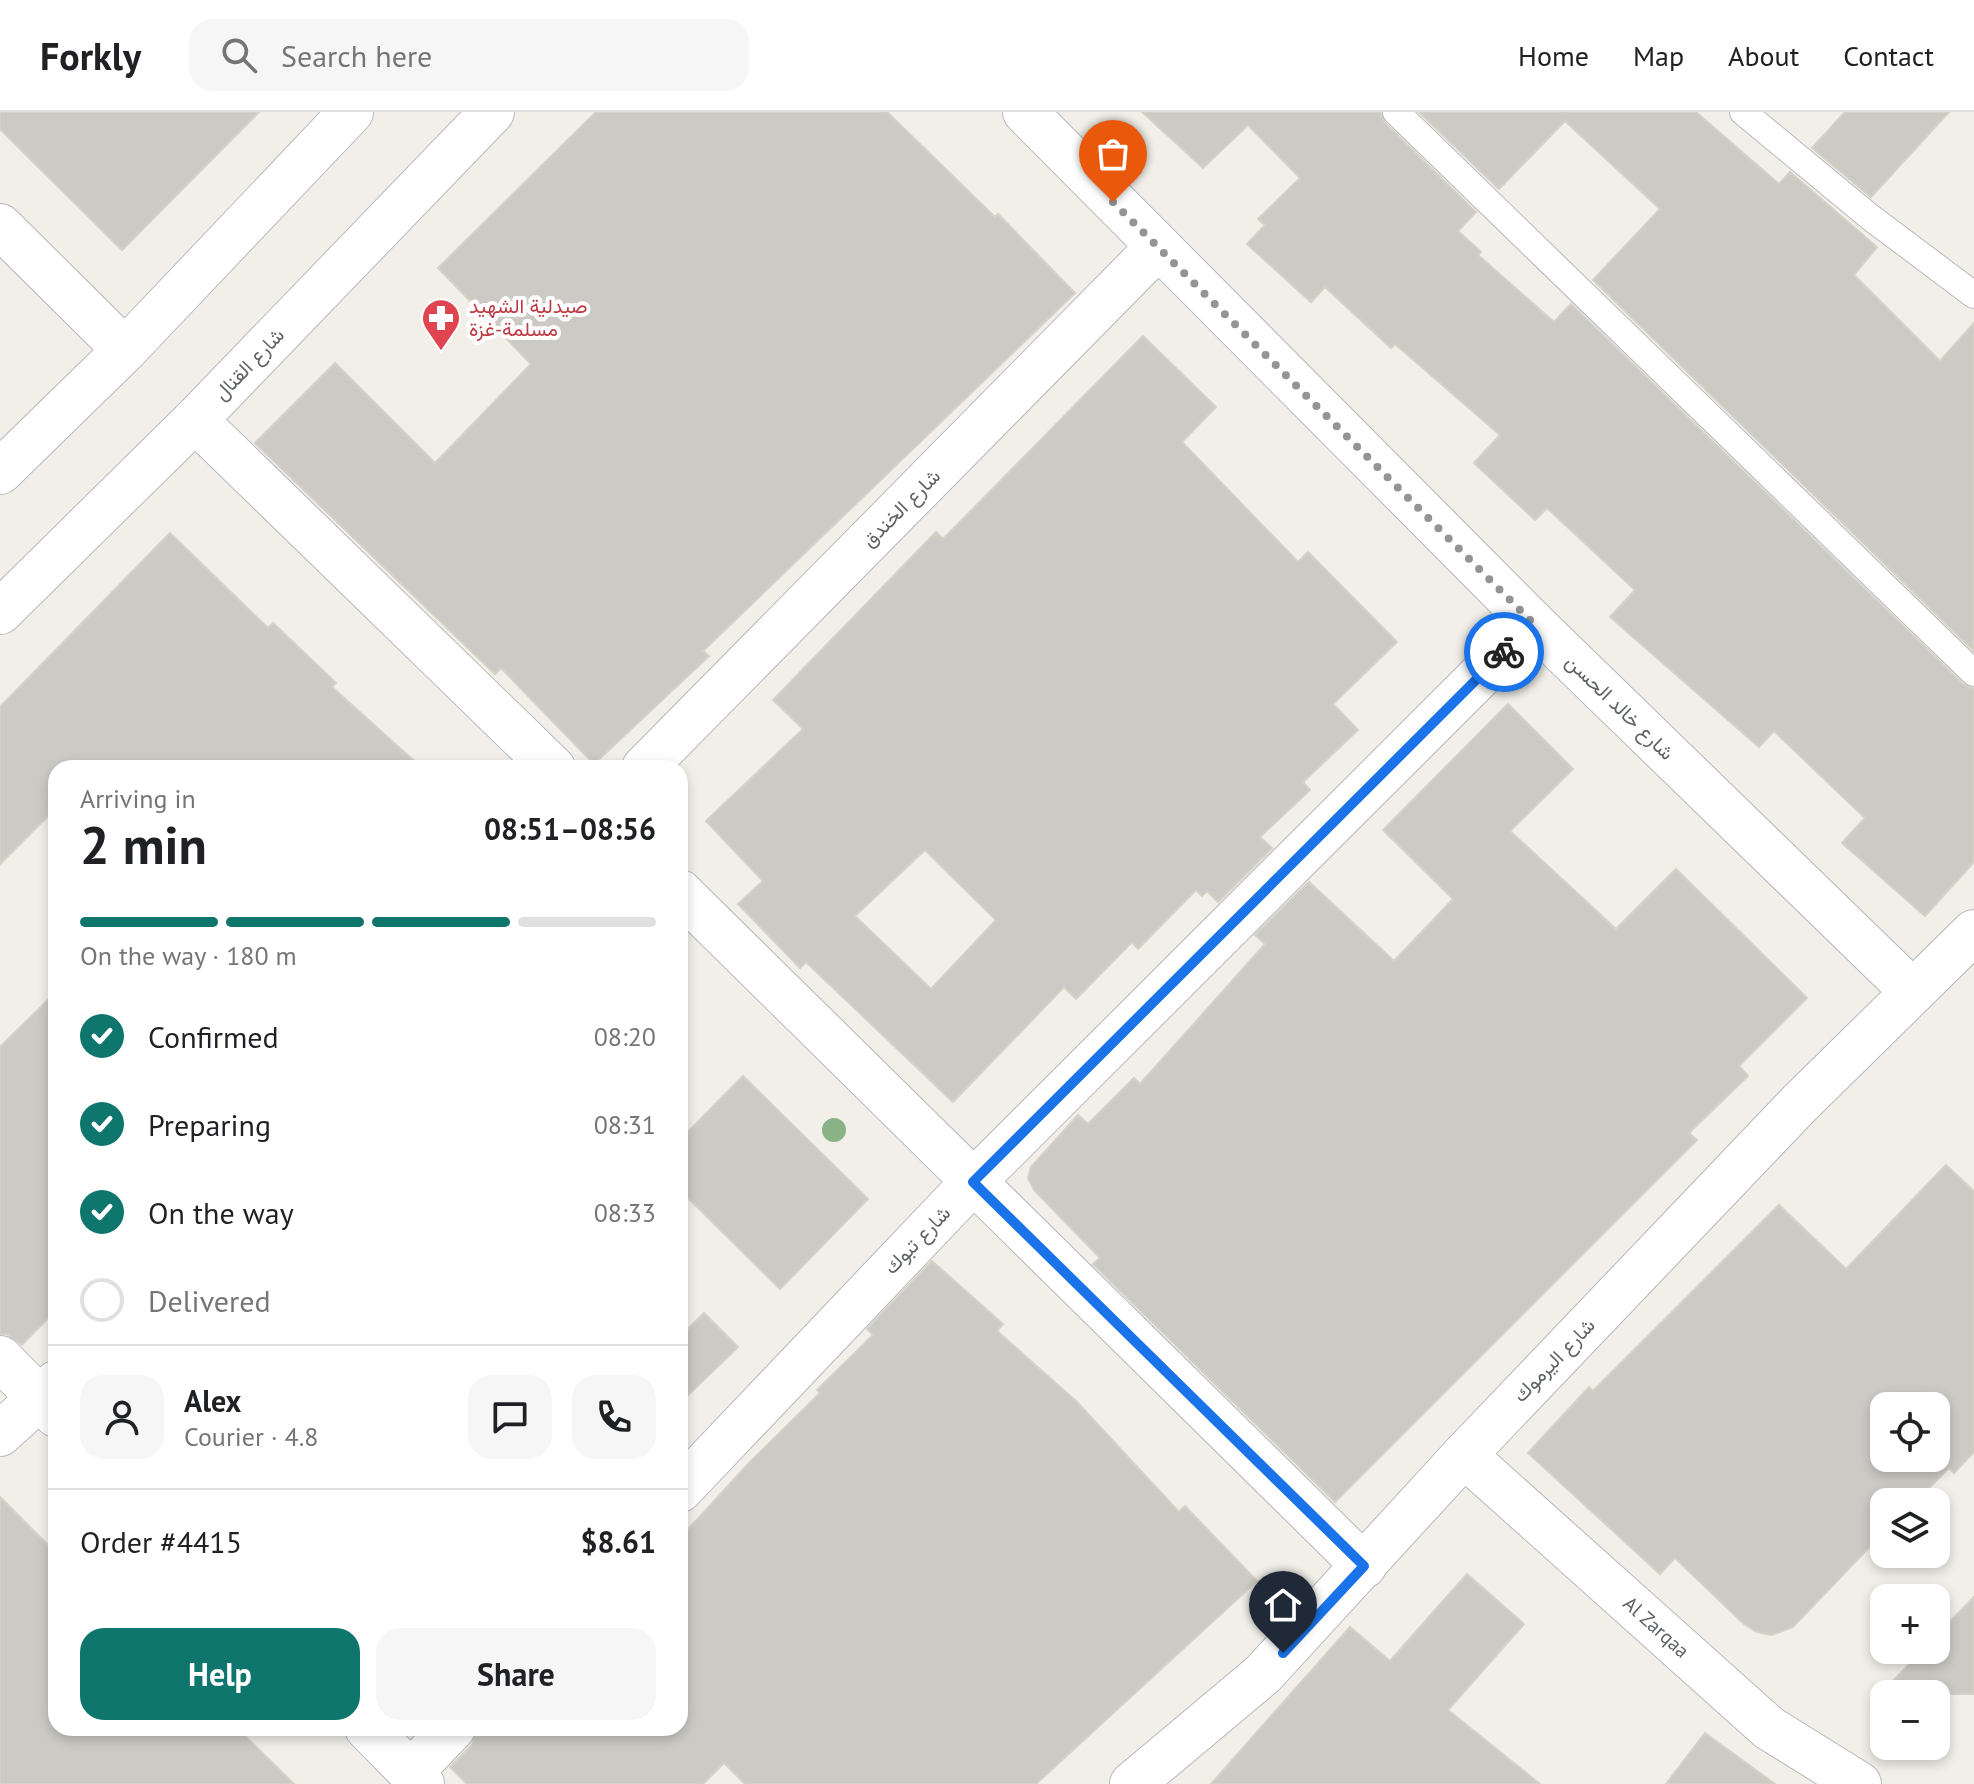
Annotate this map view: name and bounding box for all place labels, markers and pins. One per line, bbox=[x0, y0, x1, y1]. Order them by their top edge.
pin bbox=[1079, 120, 1147, 202]
place label: صيدلية الشهيد مسلمة-غزة bbox=[469, 293, 588, 342]
pharmacy icon: صيدلية الشهيد مسلمة-غزة bbox=[420, 297, 462, 352]
pin bbox=[1249, 1571, 1317, 1653]

